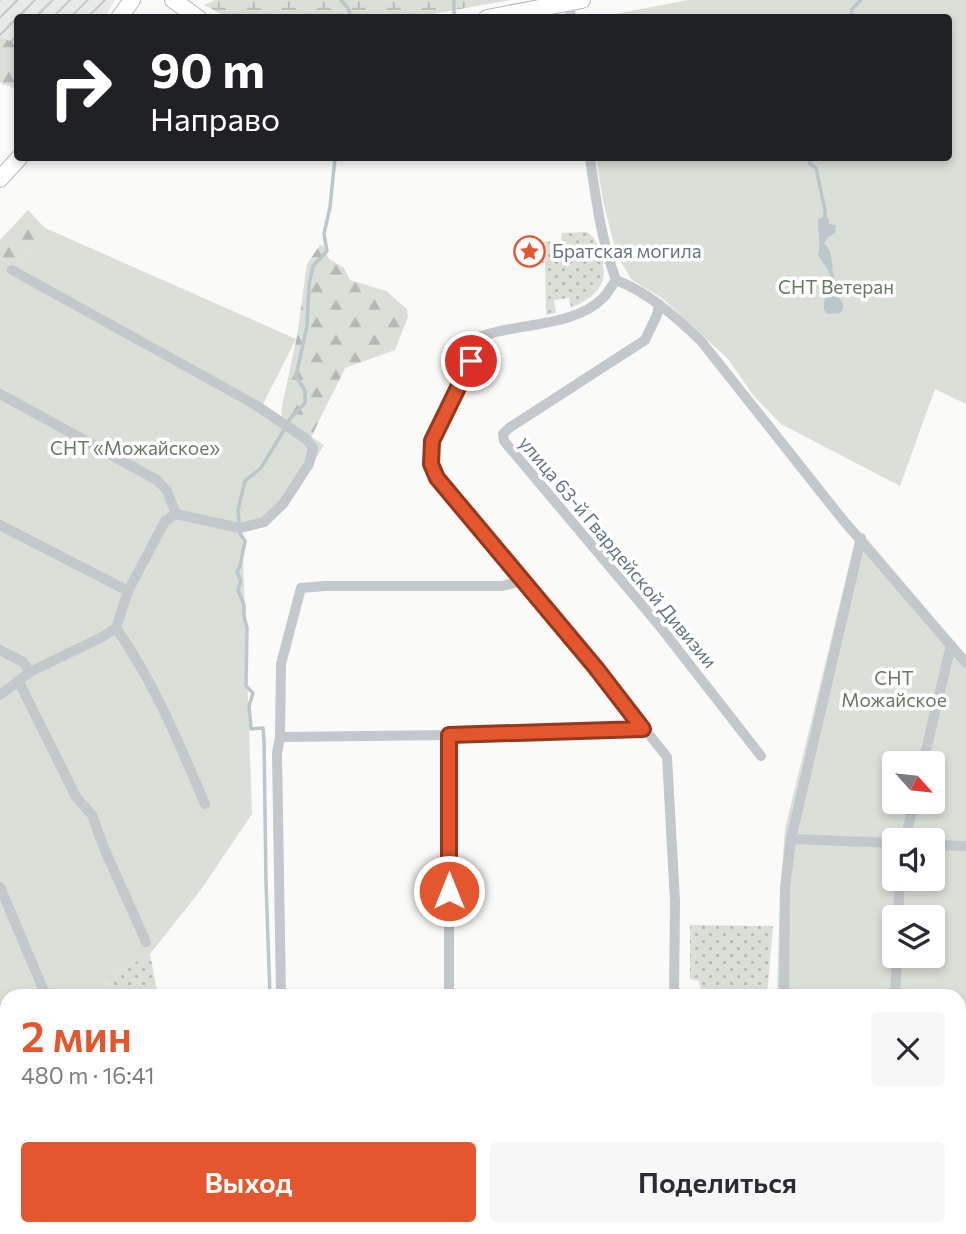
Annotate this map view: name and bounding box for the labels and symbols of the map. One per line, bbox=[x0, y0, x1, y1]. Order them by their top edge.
place icon: Братская могила bbox=[512, 234, 546, 268]
place label: Братская могила bbox=[552, 239, 702, 262]
park label: СНТ Ветеран bbox=[778, 275, 894, 298]
pin bbox=[441, 331, 501, 391]
street label: улица 63-й Гвардейской Дивизии bbox=[515, 431, 722, 672]
park label: СНТ «Можайское» bbox=[50, 436, 220, 459]
park label: СНТ Можайское bbox=[841, 666, 947, 711]
north arrow bbox=[882, 751, 945, 814]
position arrow bbox=[412, 854, 486, 928]

